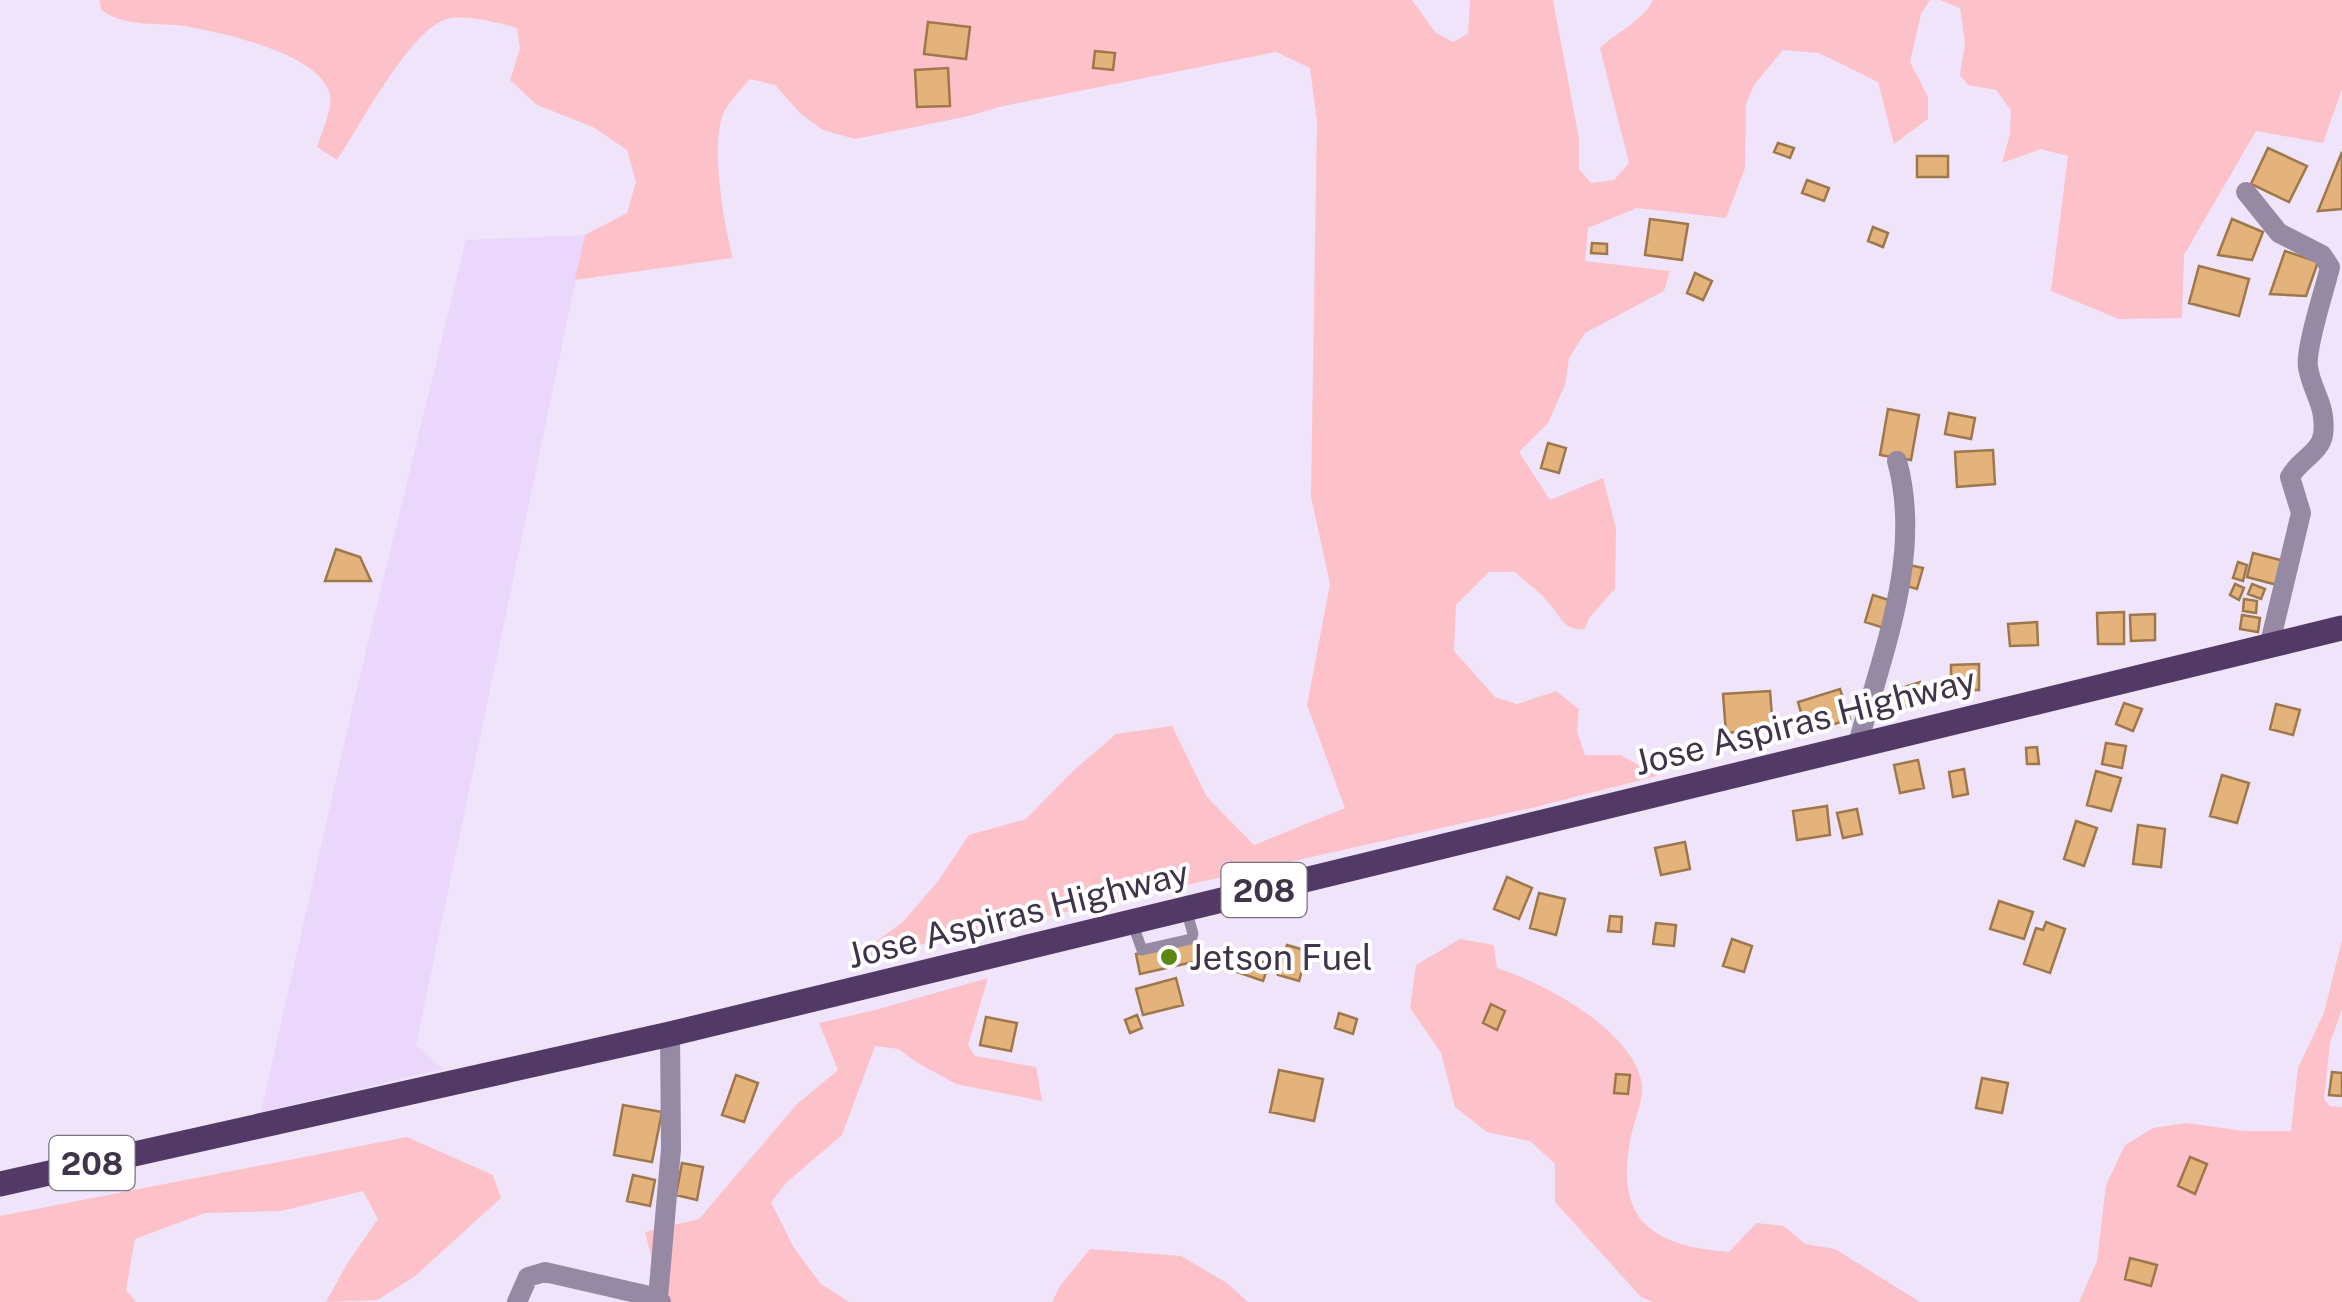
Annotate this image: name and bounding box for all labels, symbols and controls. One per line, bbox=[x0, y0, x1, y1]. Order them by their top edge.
street label: Jose Aspiras Highway bbox=[1630, 659, 1980, 783]
street label: Jose Aspiras Highway bbox=[843, 852, 1193, 976]
road number: 208 bbox=[1222, 863, 1306, 917]
place label: Jetson Fuel bbox=[1189, 937, 1373, 978]
marker: Jetson Fuel bbox=[1158, 946, 1180, 968]
road number: 208 bbox=[49, 1136, 134, 1190]

